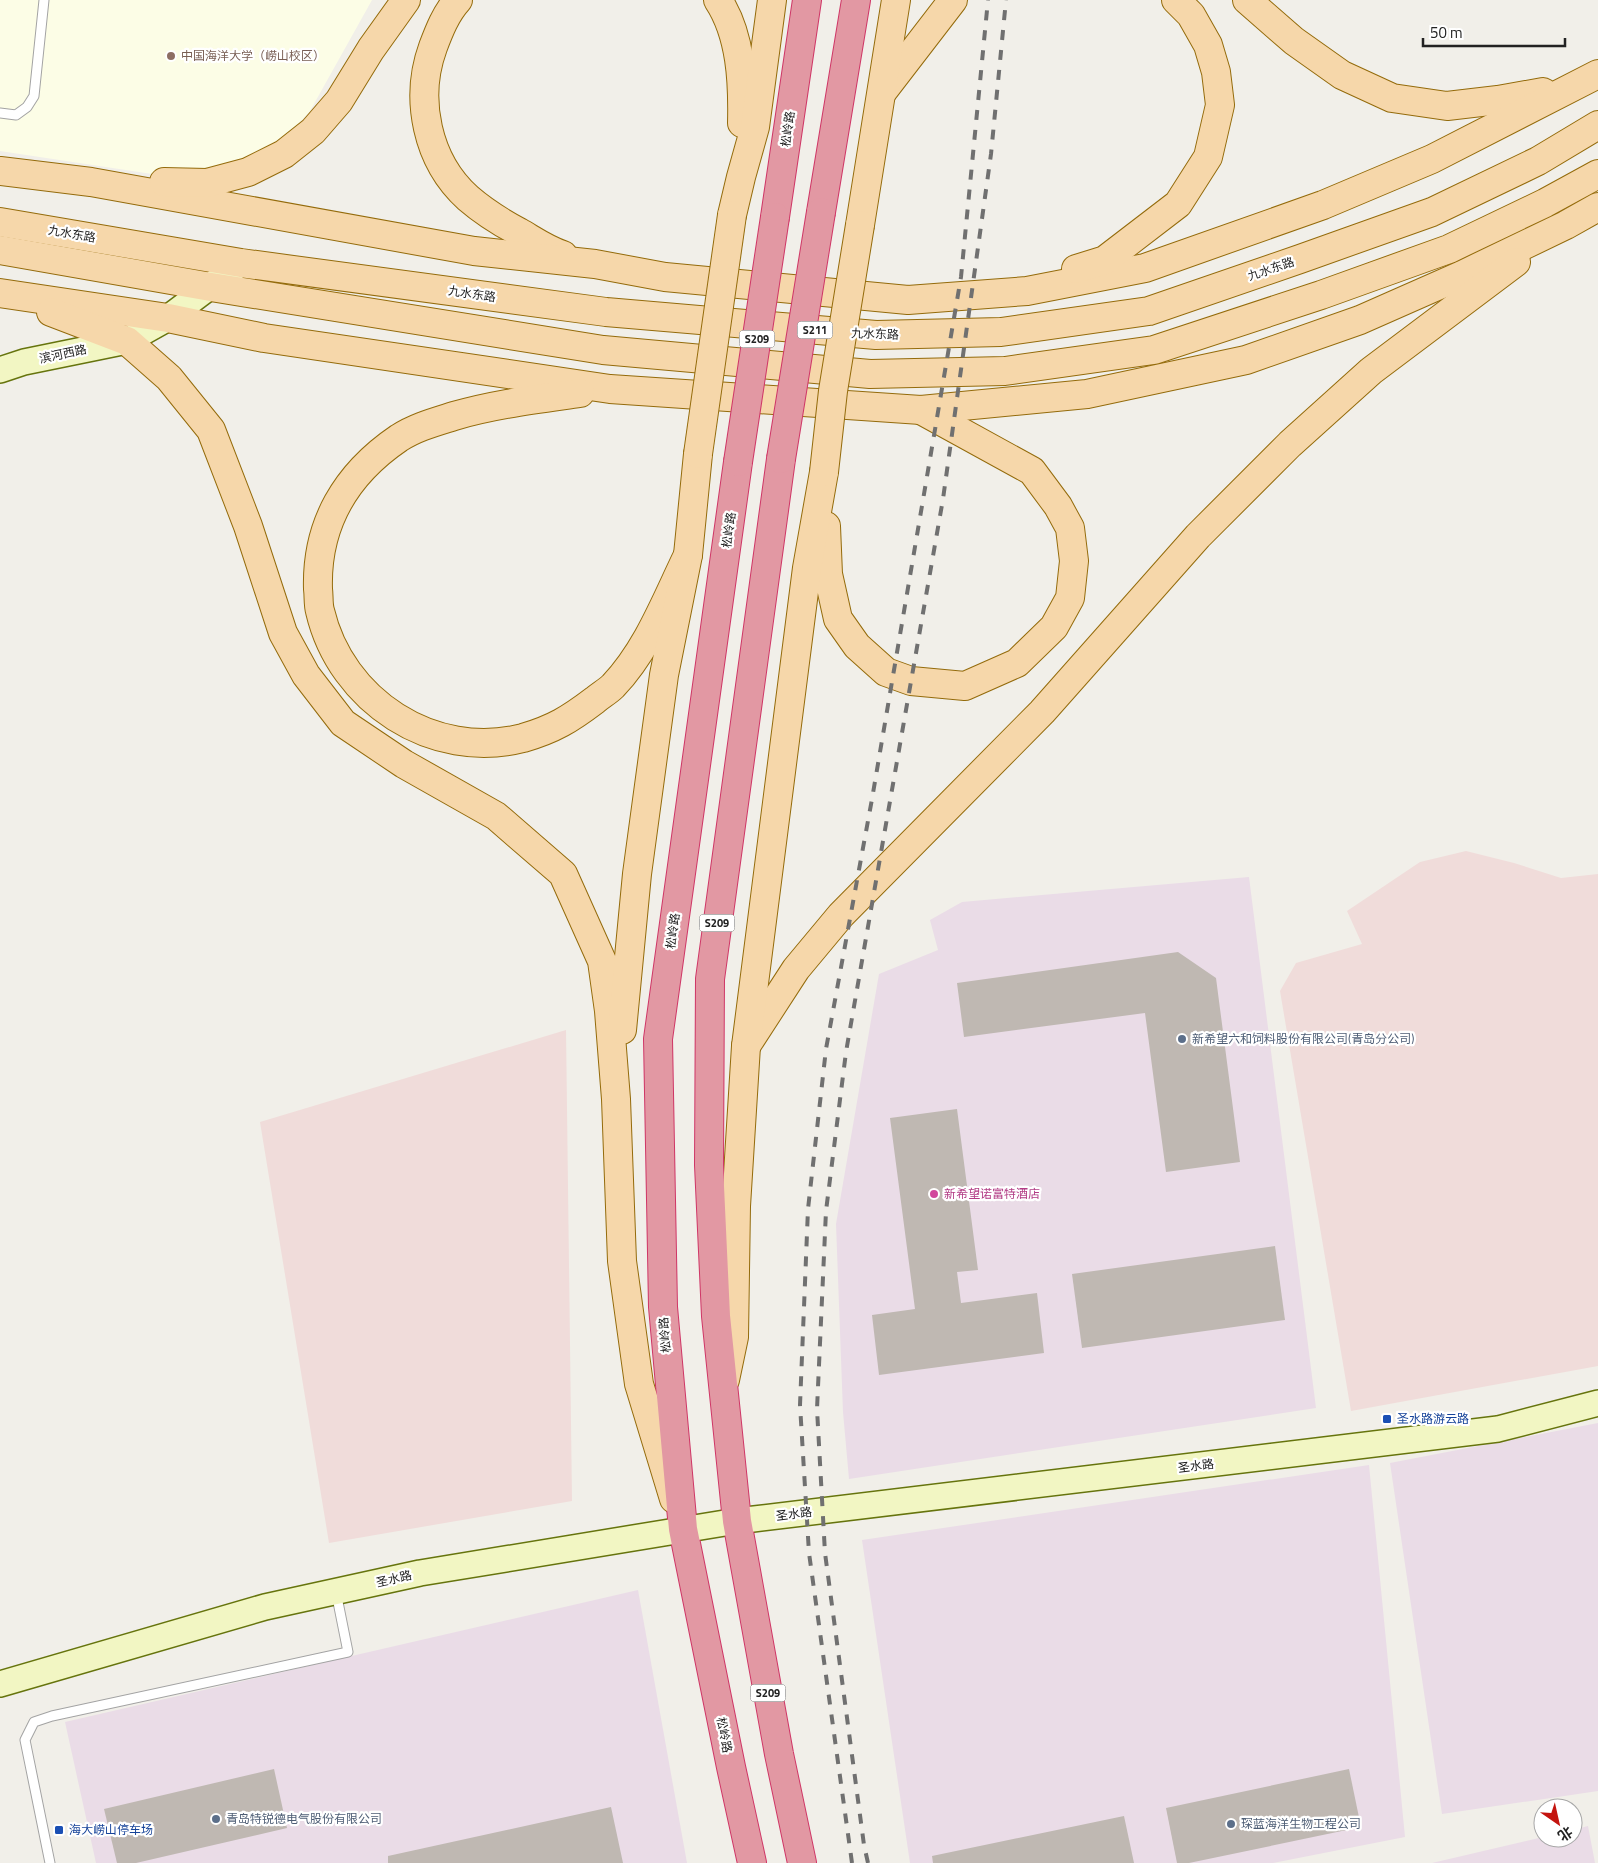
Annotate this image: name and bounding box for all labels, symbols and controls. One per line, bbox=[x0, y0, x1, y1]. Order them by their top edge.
scale bar bbox=[1423, 15, 1566, 47]
text: 50 m bbox=[1430, 21, 1463, 44]
place label: 中国海洋大学（崂山校区） bbox=[181, 46, 325, 65]
marker: 中国海洋大学（崂山校区） bbox=[165, 50, 177, 62]
street label: 松岭路 bbox=[776, 110, 799, 148]
street label: 九水东路 bbox=[47, 220, 97, 247]
street label: 九水东路 bbox=[1245, 252, 1297, 285]
street label: 九水东路 bbox=[447, 281, 497, 306]
road number: S211 bbox=[798, 322, 832, 338]
street label: 九水东路 bbox=[851, 323, 899, 344]
road number: S209 bbox=[740, 330, 774, 348]
street label: 滨河西路 bbox=[37, 339, 88, 368]
street label: 松岭路 bbox=[717, 511, 740, 549]
street label: 松岭路 bbox=[661, 912, 684, 950]
road number: S209 bbox=[700, 914, 734, 931]
place label: 新希望六和饲料股份有限公司(青岛分公司) bbox=[1192, 1029, 1414, 1048]
marker: 新希望六和饲料股份有限公司(青岛分公司) bbox=[1176, 1033, 1188, 1045]
place label: 新希望诺富特酒店 bbox=[944, 1184, 1040, 1203]
marker: 新希望诺富特酒店 bbox=[928, 1188, 940, 1200]
street label: 松岭路 bbox=[653, 1316, 676, 1354]
place label: 圣水路游云路 bbox=[1397, 1409, 1469, 1428]
marker: 圣水路游云路 bbox=[1381, 1413, 1393, 1425]
street label: 圣水路 bbox=[1177, 1454, 1215, 1477]
street label: 圣水路 bbox=[775, 1502, 813, 1525]
street label: 圣水路 bbox=[374, 1565, 414, 1592]
road number: S209 bbox=[750, 1685, 786, 1702]
street label: 松岭路 bbox=[712, 1715, 737, 1754]
north arrow bbox=[1533, 1798, 1583, 1848]
place label: 青岛特锐德电气股份有限公司 bbox=[226, 1809, 382, 1828]
marker: 青岛特锐德电气股份有限公司 bbox=[210, 1813, 222, 1825]
place label: 琛蓝海洋生物工程公司 bbox=[1241, 1814, 1361, 1833]
marker: 琛蓝海洋生物工程公司 bbox=[1225, 1818, 1237, 1830]
place label: 海大崂山停车场 bbox=[69, 1820, 153, 1839]
text: 北 bbox=[1554, 1822, 1577, 1847]
marker: 海大崂山停车场 bbox=[53, 1824, 65, 1836]

